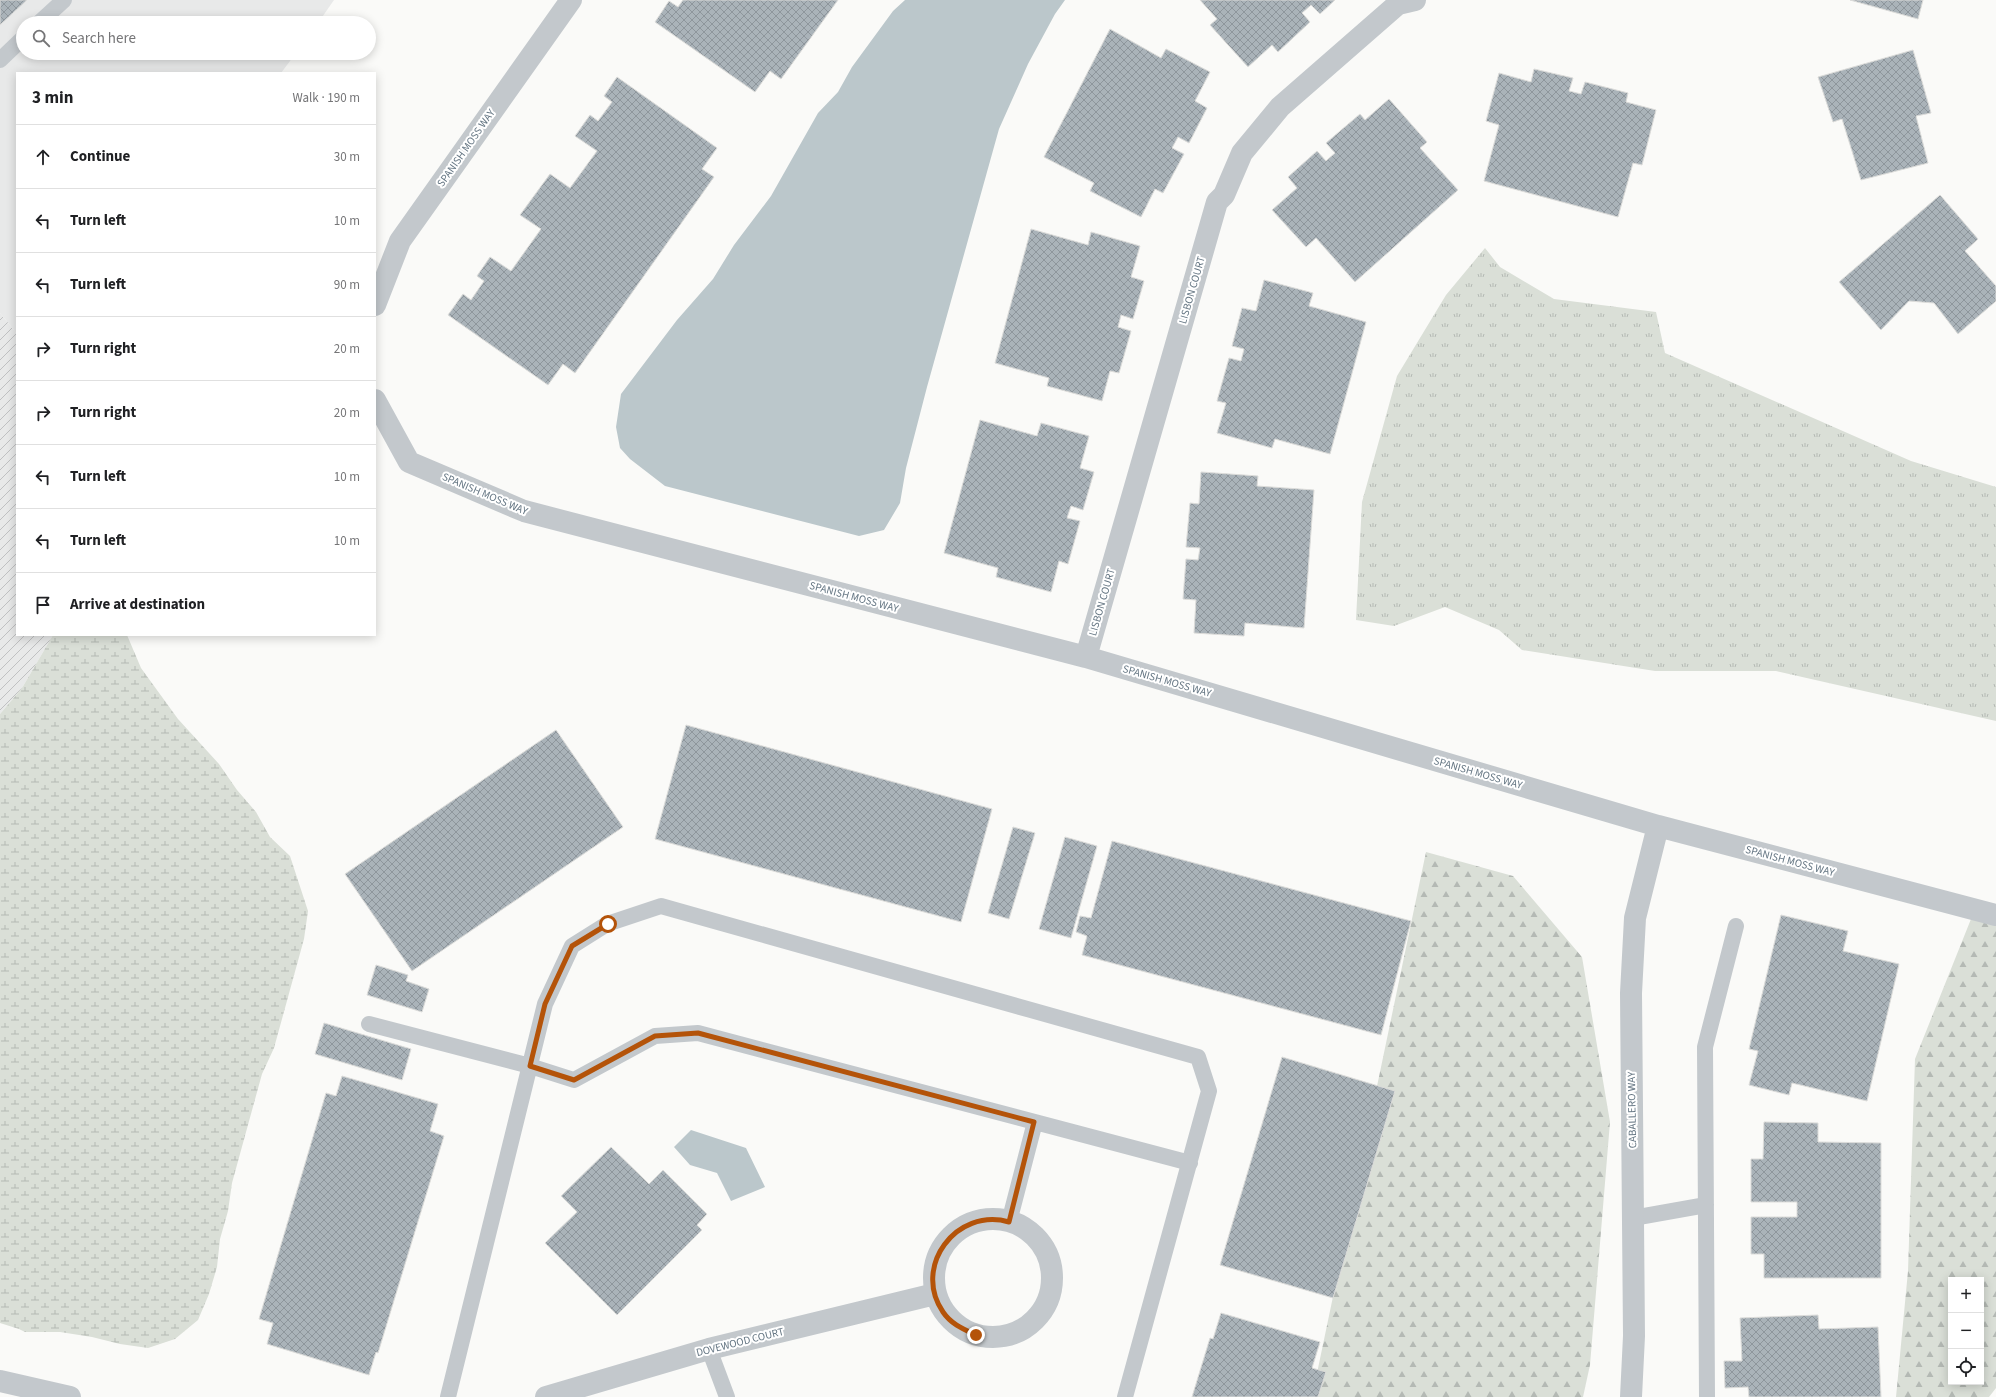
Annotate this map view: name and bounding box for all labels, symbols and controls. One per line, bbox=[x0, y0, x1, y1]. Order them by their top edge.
search box bbox=[16, 16, 376, 60]
icon: search bbox=[30, 27, 52, 49]
text: Search here bbox=[62, 28, 136, 49]
text: 3 min bbox=[32, 86, 73, 110]
text: Walk · 190 m bbox=[292, 89, 360, 107]
street label: SPANISH MOSS WAY bbox=[434, 106, 499, 190]
icon: ahead bbox=[32, 146, 54, 168]
text: Continue bbox=[70, 146, 130, 167]
text: 30 m bbox=[334, 148, 360, 166]
icon: left bbox=[32, 210, 54, 232]
text: Turn left bbox=[70, 210, 126, 231]
text: 10 m bbox=[334, 212, 360, 230]
street label: LISBON COURT bbox=[1175, 254, 1209, 326]
icon: left bbox=[32, 274, 54, 296]
text: Turn left bbox=[70, 274, 126, 295]
text: 90 m bbox=[334, 276, 360, 294]
icon: right bbox=[32, 338, 54, 360]
text: Turn right bbox=[70, 338, 136, 359]
text: 20 m bbox=[334, 340, 360, 358]
icon: right bbox=[32, 402, 54, 424]
text: Turn right bbox=[70, 402, 136, 423]
text: 20 m bbox=[334, 404, 360, 422]
icon: left bbox=[32, 466, 54, 488]
text: Turn left bbox=[70, 466, 126, 487]
text: 10 m bbox=[334, 468, 360, 486]
street label: SPANISH MOSS WAY bbox=[440, 469, 531, 519]
icon: left bbox=[32, 530, 54, 552]
text: Turn left bbox=[70, 530, 126, 551]
text: 10 m bbox=[334, 532, 360, 550]
street label: LISBON COURT bbox=[1085, 566, 1119, 638]
street label: SPANISH MOSS WAY bbox=[808, 578, 901, 616]
icon: arrive bbox=[32, 594, 54, 616]
text: Arrive at destination bbox=[70, 594, 205, 615]
street label: SPANISH MOSS WAY bbox=[1121, 661, 1214, 701]
street label: SPANISH MOSS WAY bbox=[1432, 753, 1525, 793]
street label: SPANISH MOSS WAY bbox=[1744, 842, 1837, 880]
route start bbox=[599, 915, 617, 933]
street label: CABALLERO WAY bbox=[1624, 1071, 1640, 1148]
map controls bbox=[1948, 1277, 1984, 1385]
button: + bbox=[1948, 1277, 1984, 1313]
button: − bbox=[1948, 1313, 1984, 1349]
street label: DOVEWOOD COURT bbox=[695, 1324, 786, 1360]
route end bbox=[967, 1326, 985, 1344]
button: locate bbox=[1948, 1349, 1984, 1385]

